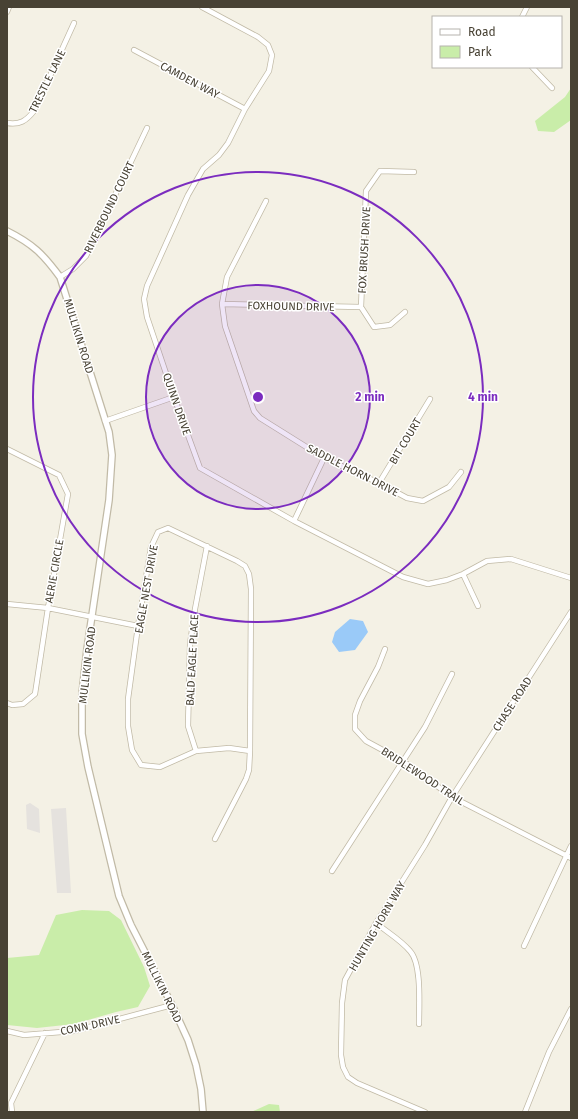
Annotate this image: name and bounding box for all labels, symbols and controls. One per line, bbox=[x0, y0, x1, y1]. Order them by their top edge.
legend bbox=[432, 16, 562, 68]
text: Road bbox=[468, 25, 496, 39]
text: Park bbox=[468, 45, 492, 59]
street label: TRESTLE LANE bbox=[26, 47, 68, 115]
street label: CAMDEN WAY bbox=[158, 59, 222, 102]
street label: RIVERBOUND COURT bbox=[82, 159, 137, 255]
street label: FOX BRUSH DRIVE bbox=[356, 206, 373, 294]
street label: MULLIKIN ROAD bbox=[61, 297, 96, 375]
street label: FOXHOUND DRIVE bbox=[247, 299, 335, 314]
street label: QUINN DRIVE bbox=[160, 371, 193, 437]
centre of rings bbox=[251, 390, 265, 404]
text: 2 min bbox=[355, 390, 385, 404]
text: 4 min bbox=[468, 390, 498, 404]
street label: BIT COURT bbox=[387, 416, 424, 467]
street label: SADDLE HORN DRIVE bbox=[304, 442, 401, 499]
street label: AERIE CIRCLE bbox=[43, 538, 67, 604]
street label: EAGLE NEST DRIVE bbox=[132, 544, 161, 635]
street label: BALD EAGLE PLACE bbox=[184, 614, 201, 706]
street label: MULLIKIN ROAD bbox=[76, 626, 99, 704]
street label: CHASE ROAD bbox=[490, 675, 535, 734]
street label: BRIDLEWOOD TRAIL bbox=[379, 745, 467, 808]
street label: HUNTING HORN WAY bbox=[346, 879, 408, 974]
street label: MULLIKIN ROAD bbox=[139, 949, 184, 1025]
street label: CONN DRIVE bbox=[59, 1013, 121, 1038]

